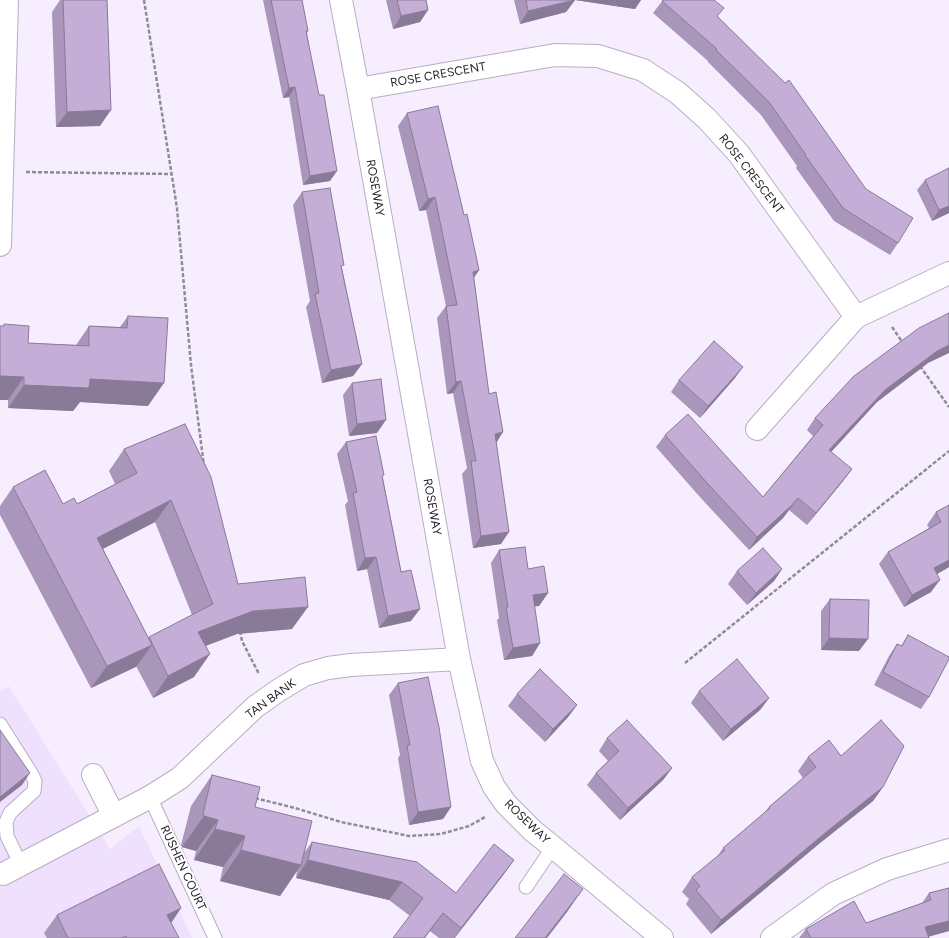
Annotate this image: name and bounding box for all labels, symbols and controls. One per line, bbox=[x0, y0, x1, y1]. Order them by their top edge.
street label: ROSE CRESCENT bbox=[389, 60, 487, 90]
street label: ROSE CRESCENT bbox=[716, 132, 786, 216]
street label: ROSEWAY bbox=[363, 158, 387, 218]
street label: ROSEWAY bbox=[420, 477, 444, 537]
street label: TAN BANK bbox=[243, 676, 299, 722]
street label: ROSEWAY bbox=[501, 797, 553, 847]
street label: RUSHEN COURT bbox=[157, 823, 209, 913]

